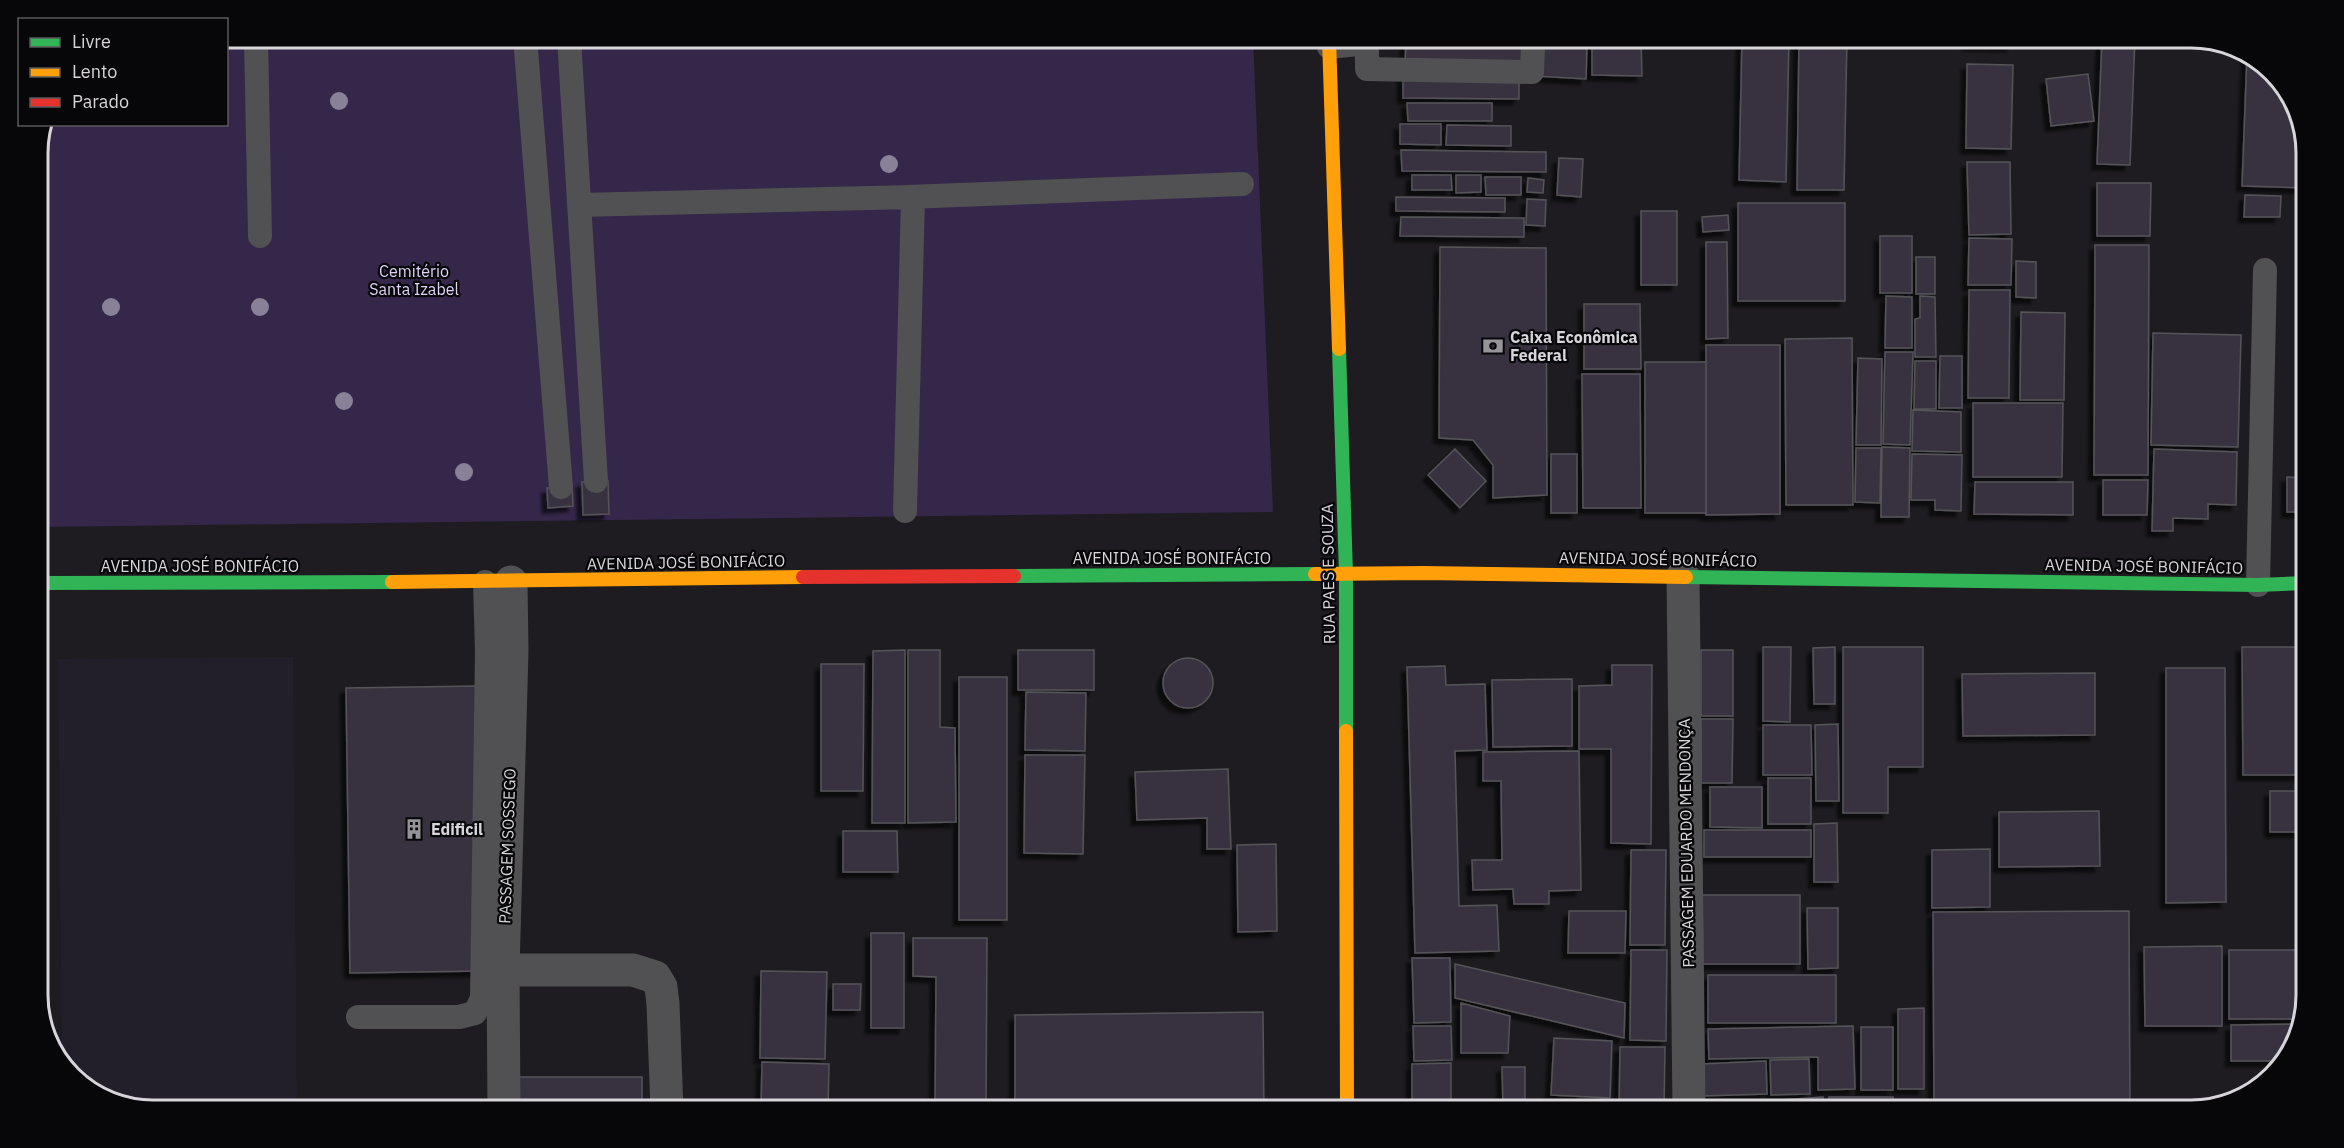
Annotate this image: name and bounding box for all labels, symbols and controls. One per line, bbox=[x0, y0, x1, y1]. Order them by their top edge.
legend bbox=[18, 18, 228, 126]
text: Livre bbox=[72, 30, 111, 53]
text: Lento bbox=[72, 60, 117, 83]
text: Parado bbox=[72, 90, 129, 113]
park label: Cemitério Santa Izabel bbox=[369, 261, 459, 299]
place label: Caixa Econômica Federal bbox=[1510, 327, 1638, 365]
bank icon: Caixa Econômica Federal bbox=[1481, 334, 1505, 358]
street label: RUA PAES E SOUZA bbox=[1317, 504, 1339, 644]
street label: AVENIDA JOSÉ BONIFÁCIO bbox=[1559, 546, 1757, 571]
street label: AVENIDA JOSÉ BONIFÁCIO bbox=[1073, 547, 1271, 568]
street label: AVENIDA JOSÉ BONIFÁCIO bbox=[587, 549, 785, 574]
street label: AVENIDA JOSÉ BONIFÁCIO bbox=[2045, 553, 2243, 578]
street label: AVENIDA JOSÉ BONIFÁCIO bbox=[101, 555, 299, 576]
street label: PASSAGEM EDUARDO MENDONÇA bbox=[1674, 718, 1698, 968]
street label: PASSAGEM SOSSEGO bbox=[494, 768, 520, 924]
building icon: Edificil bbox=[402, 817, 426, 841]
place label: Edificil bbox=[431, 819, 483, 839]

